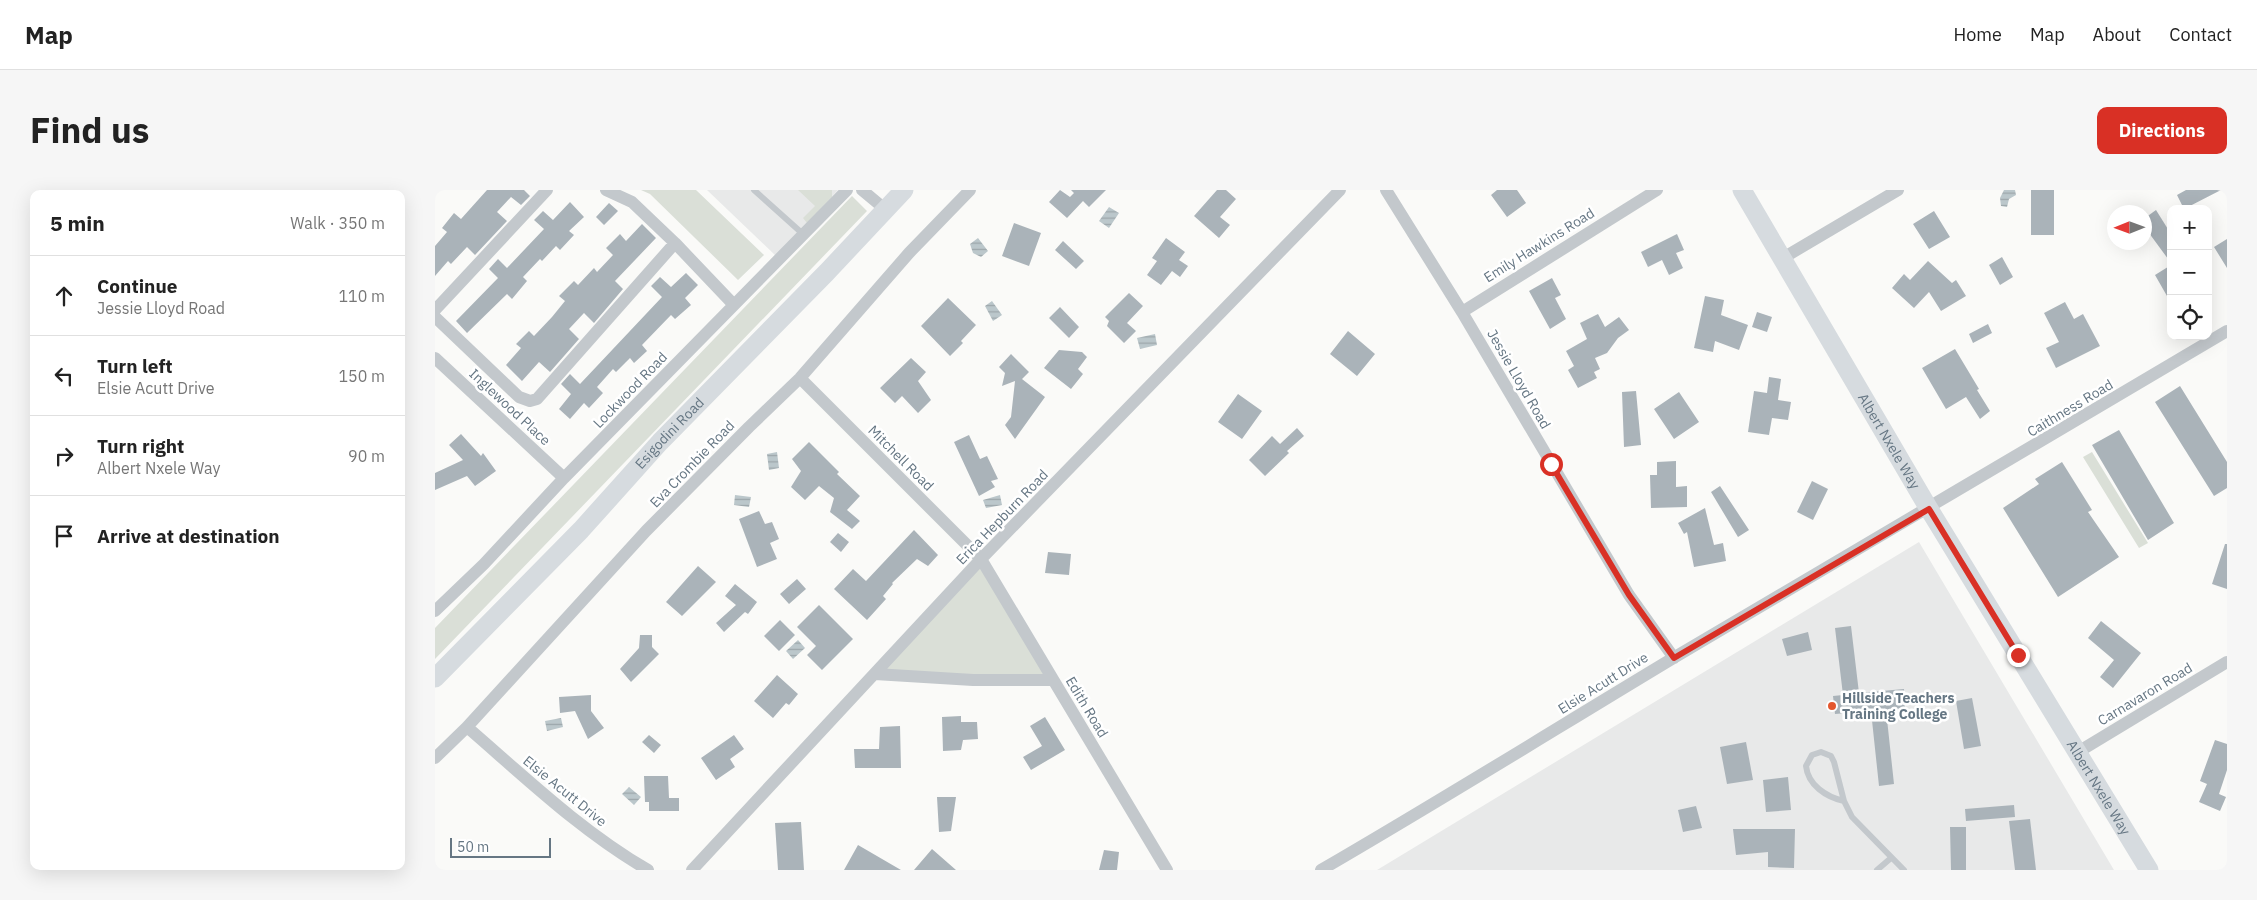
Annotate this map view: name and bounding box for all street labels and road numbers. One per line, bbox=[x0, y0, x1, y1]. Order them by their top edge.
street label: Emily Hawkins Road bbox=[1480, 204, 1598, 286]
street label: Jessie Lloyd Road bbox=[1483, 326, 1555, 432]
street label: Lockwood Road bbox=[589, 348, 671, 432]
street label: Inglewood Place bbox=[466, 365, 555, 449]
street label: Caithness Road bbox=[2024, 375, 2116, 441]
street label: Albert Nxele Way bbox=[1854, 390, 1924, 492]
street label: Esigodini Road bbox=[631, 394, 708, 473]
street label: Eva Crombie Road bbox=[646, 417, 738, 511]
street label: Mitchell Road bbox=[864, 421, 938, 495]
street label: Erica Hepburn Road bbox=[952, 466, 1052, 568]
street label: Elsie Acutt Drive bbox=[1555, 648, 1652, 718]
street label: Carnavaron Road bbox=[2094, 659, 2196, 729]
street label: Edith Road bbox=[1062, 673, 1112, 741]
street label: Albert Nxele Way bbox=[2063, 737, 2135, 838]
street label: Elsie Acutt Drive bbox=[519, 752, 611, 831]

